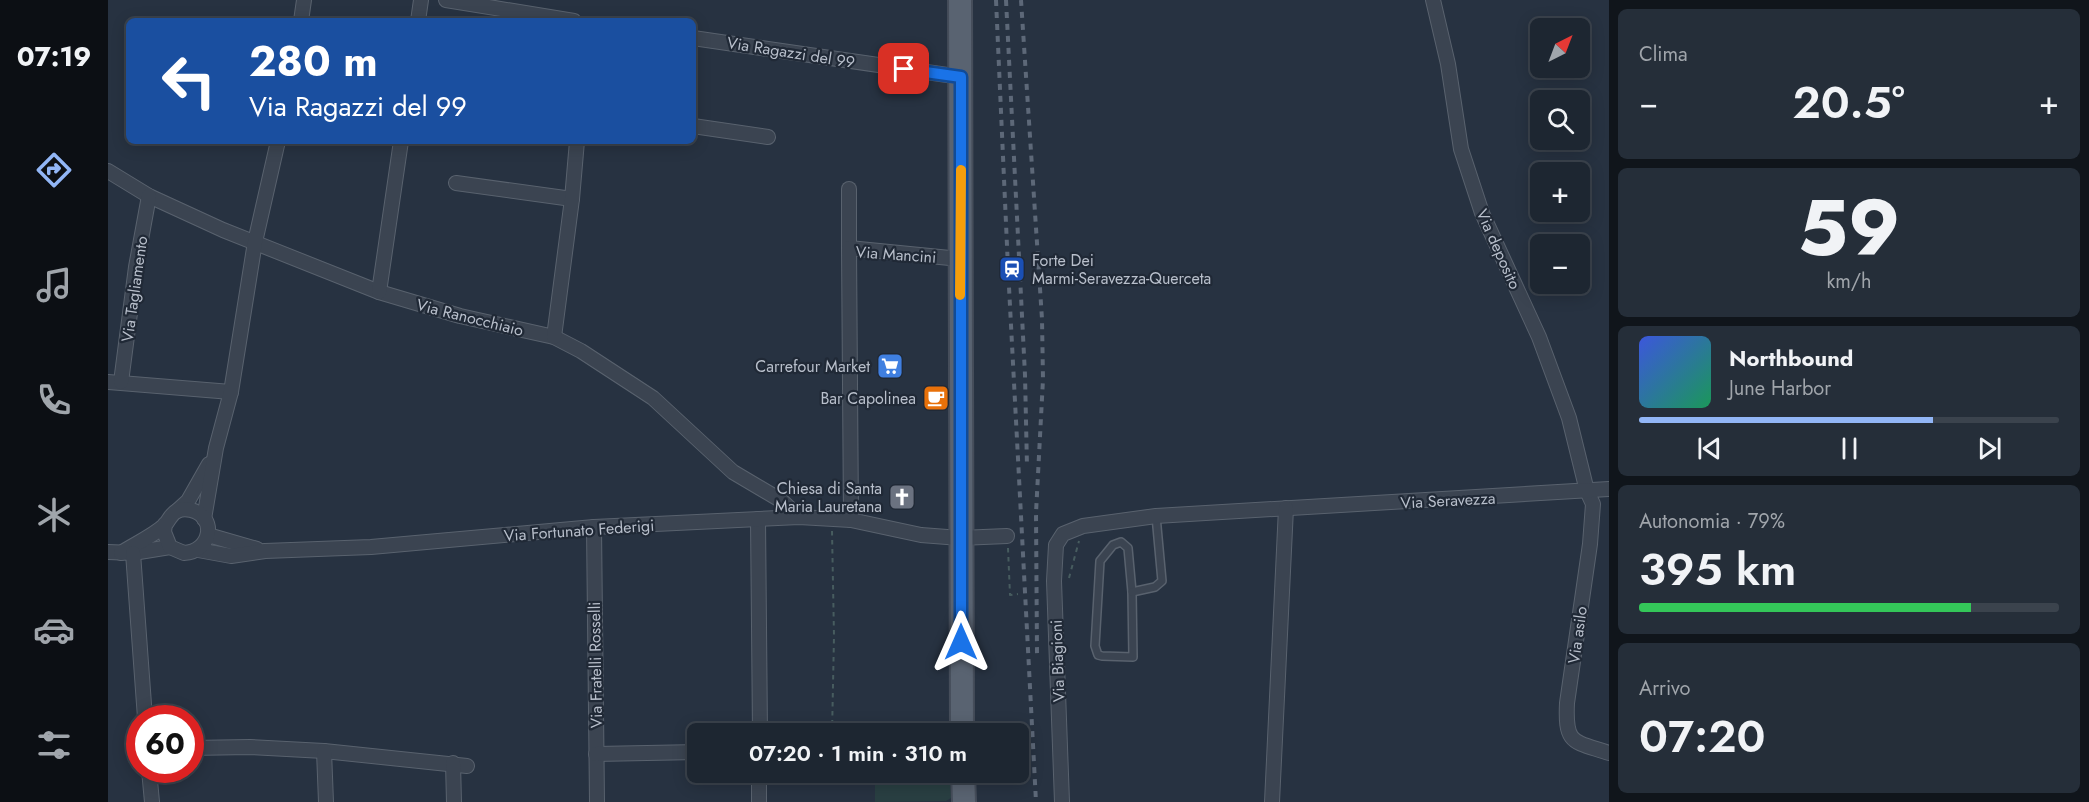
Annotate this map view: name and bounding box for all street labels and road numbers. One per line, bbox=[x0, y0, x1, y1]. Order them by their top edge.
street label: Via Ragazzi del 99 bbox=[725, 31, 856, 74]
street label: Via deposito bbox=[1471, 205, 1527, 293]
street label: Via Tagliamento bbox=[116, 234, 153, 344]
street label: Via Mancini bbox=[855, 240, 937, 269]
street label: Via Ranocchiaio bbox=[414, 293, 526, 342]
street label: Via Seravezza bbox=[1400, 487, 1496, 514]
street label: Via Fortunato Federigi bbox=[503, 514, 655, 547]
street label: Via Fratelli Rosselli bbox=[583, 601, 608, 729]
street label: Via asilo bbox=[1562, 605, 1593, 665]
street label: Via Biagioni bbox=[1045, 619, 1070, 703]

